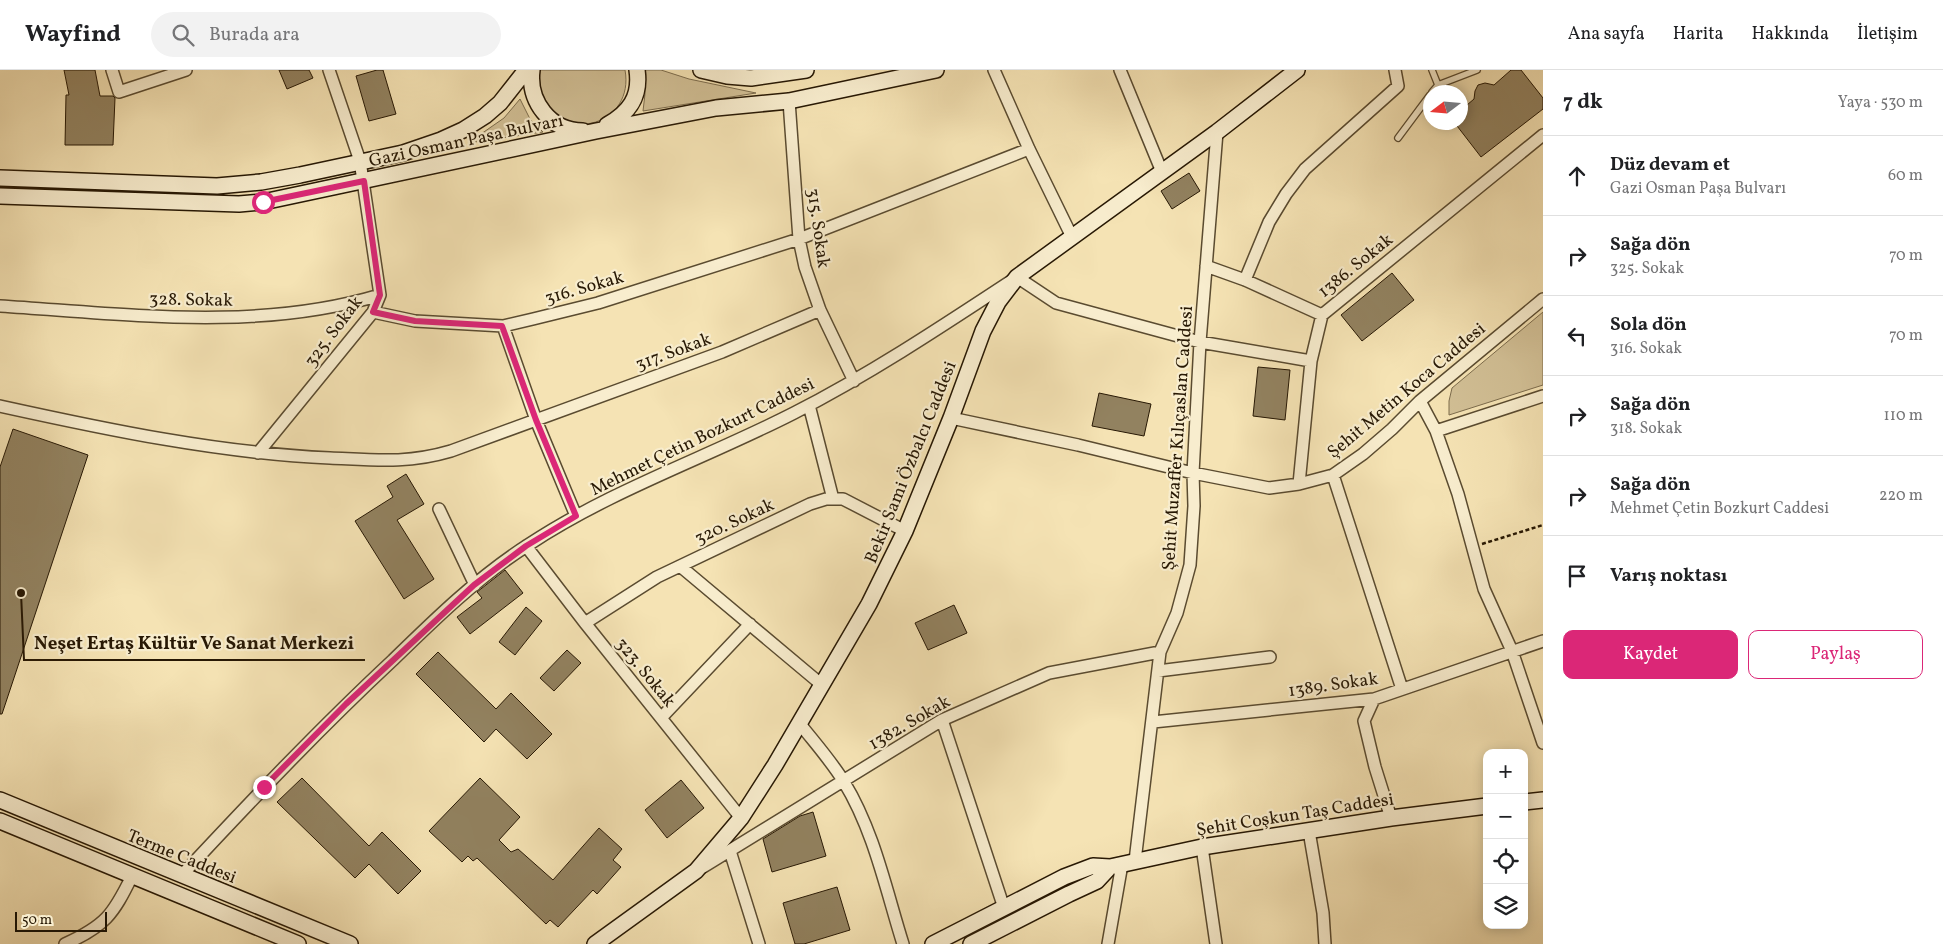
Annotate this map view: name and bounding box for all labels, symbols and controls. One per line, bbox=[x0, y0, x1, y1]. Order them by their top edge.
search box bbox=[151, 12, 501, 57]
text: Wayfind bbox=[25, 18, 121, 52]
icon: search bbox=[169, 21, 197, 49]
text: Burada ara bbox=[209, 22, 300, 48]
text: Ana sayfa bbox=[1568, 22, 1645, 47]
text: Harita bbox=[1673, 22, 1724, 47]
text: Hakkında bbox=[1752, 22, 1829, 47]
text: İletişim bbox=[1857, 22, 1918, 47]
north arrow bbox=[1423, 85, 1468, 130]
text: 7 dk bbox=[1563, 88, 1603, 117]
text: Yaya · 530 m bbox=[1838, 92, 1923, 114]
street label: Gazi Osman Paşa Bulvarı bbox=[367, 109, 566, 174]
text: Düz devam et bbox=[1610, 152, 1730, 178]
icon: ahead bbox=[1563, 162, 1591, 190]
text: 60 m bbox=[1888, 165, 1923, 187]
text: Gazi Osman Paşa Bulvarı bbox=[1610, 178, 1786, 200]
street label: 315. Sokak bbox=[800, 187, 836, 270]
route start bbox=[252, 191, 275, 214]
street label: 1386. Sokak bbox=[1313, 228, 1399, 304]
text: Sağa dön bbox=[1610, 232, 1690, 258]
icon: right bbox=[1563, 242, 1591, 270]
text: 70 m bbox=[1889, 245, 1923, 267]
text: 325. Sokak bbox=[1610, 258, 1684, 280]
street label: 316. Sokak bbox=[542, 265, 627, 312]
street label: 328. Sokak bbox=[149, 287, 233, 314]
street label: 325. Sokak bbox=[299, 291, 369, 373]
street label: Şehit Muzaffer Kılıçaslan Caddesi bbox=[1157, 305, 1200, 571]
text: Sola dön bbox=[1610, 312, 1687, 338]
street label: Şehit Metin Koca Caddesi bbox=[1322, 317, 1492, 465]
icon: left bbox=[1563, 322, 1591, 350]
text: 70 m bbox=[1889, 325, 1923, 347]
street label: 317. Sokak bbox=[632, 327, 715, 378]
text: 316. Sokak bbox=[1610, 338, 1682, 360]
street label: Bekir Sami Özbalcı Caddesi bbox=[859, 358, 963, 567]
street label: Mehmet Çetin Bozkurt Caddesi bbox=[586, 372, 819, 503]
text: Sağa dön bbox=[1610, 392, 1690, 418]
icon: right bbox=[1563, 402, 1591, 430]
text: 110 m bbox=[1884, 405, 1923, 427]
text: 318. Sokak bbox=[1610, 418, 1682, 440]
text: Sağa dön bbox=[1610, 472, 1690, 498]
icon: right bbox=[1563, 482, 1591, 510]
text: 220 m bbox=[1879, 485, 1923, 507]
street label: 320. Sokak bbox=[691, 493, 779, 552]
text: Mehmet Çetin Bozkurt Caddesi bbox=[1610, 498, 1829, 520]
icon: arrive bbox=[1563, 562, 1591, 590]
text: Varış noktası bbox=[1610, 563, 1727, 589]
callout: Neşet Ertaş Kültür Ve Sanat Merkezi bbox=[24, 626, 365, 660]
button: Kaydet bbox=[1563, 630, 1738, 679]
button: Paylaş bbox=[1748, 630, 1923, 679]
text: Neşet Ertaş Kültür Ve Sanat Merkezi bbox=[34, 631, 354, 657]
street label: 323. Sokak bbox=[609, 633, 681, 713]
street label: 1389. Sokak bbox=[1287, 667, 1380, 704]
street label: 1382. Sokak bbox=[864, 690, 955, 757]
map controls bbox=[1483, 749, 1528, 929]
button: + bbox=[1483, 749, 1528, 794]
route end bbox=[253, 776, 276, 799]
street label: Şehit Coşkun Taş Caddesi bbox=[1195, 788, 1396, 843]
button: − bbox=[1483, 794, 1528, 839]
street label: Terme Caddesi bbox=[123, 824, 240, 891]
button: locate bbox=[1483, 839, 1528, 884]
button: layers bbox=[1483, 884, 1528, 929]
scale bar bbox=[15, 909, 108, 932]
text: 50 m bbox=[22, 911, 52, 930]

